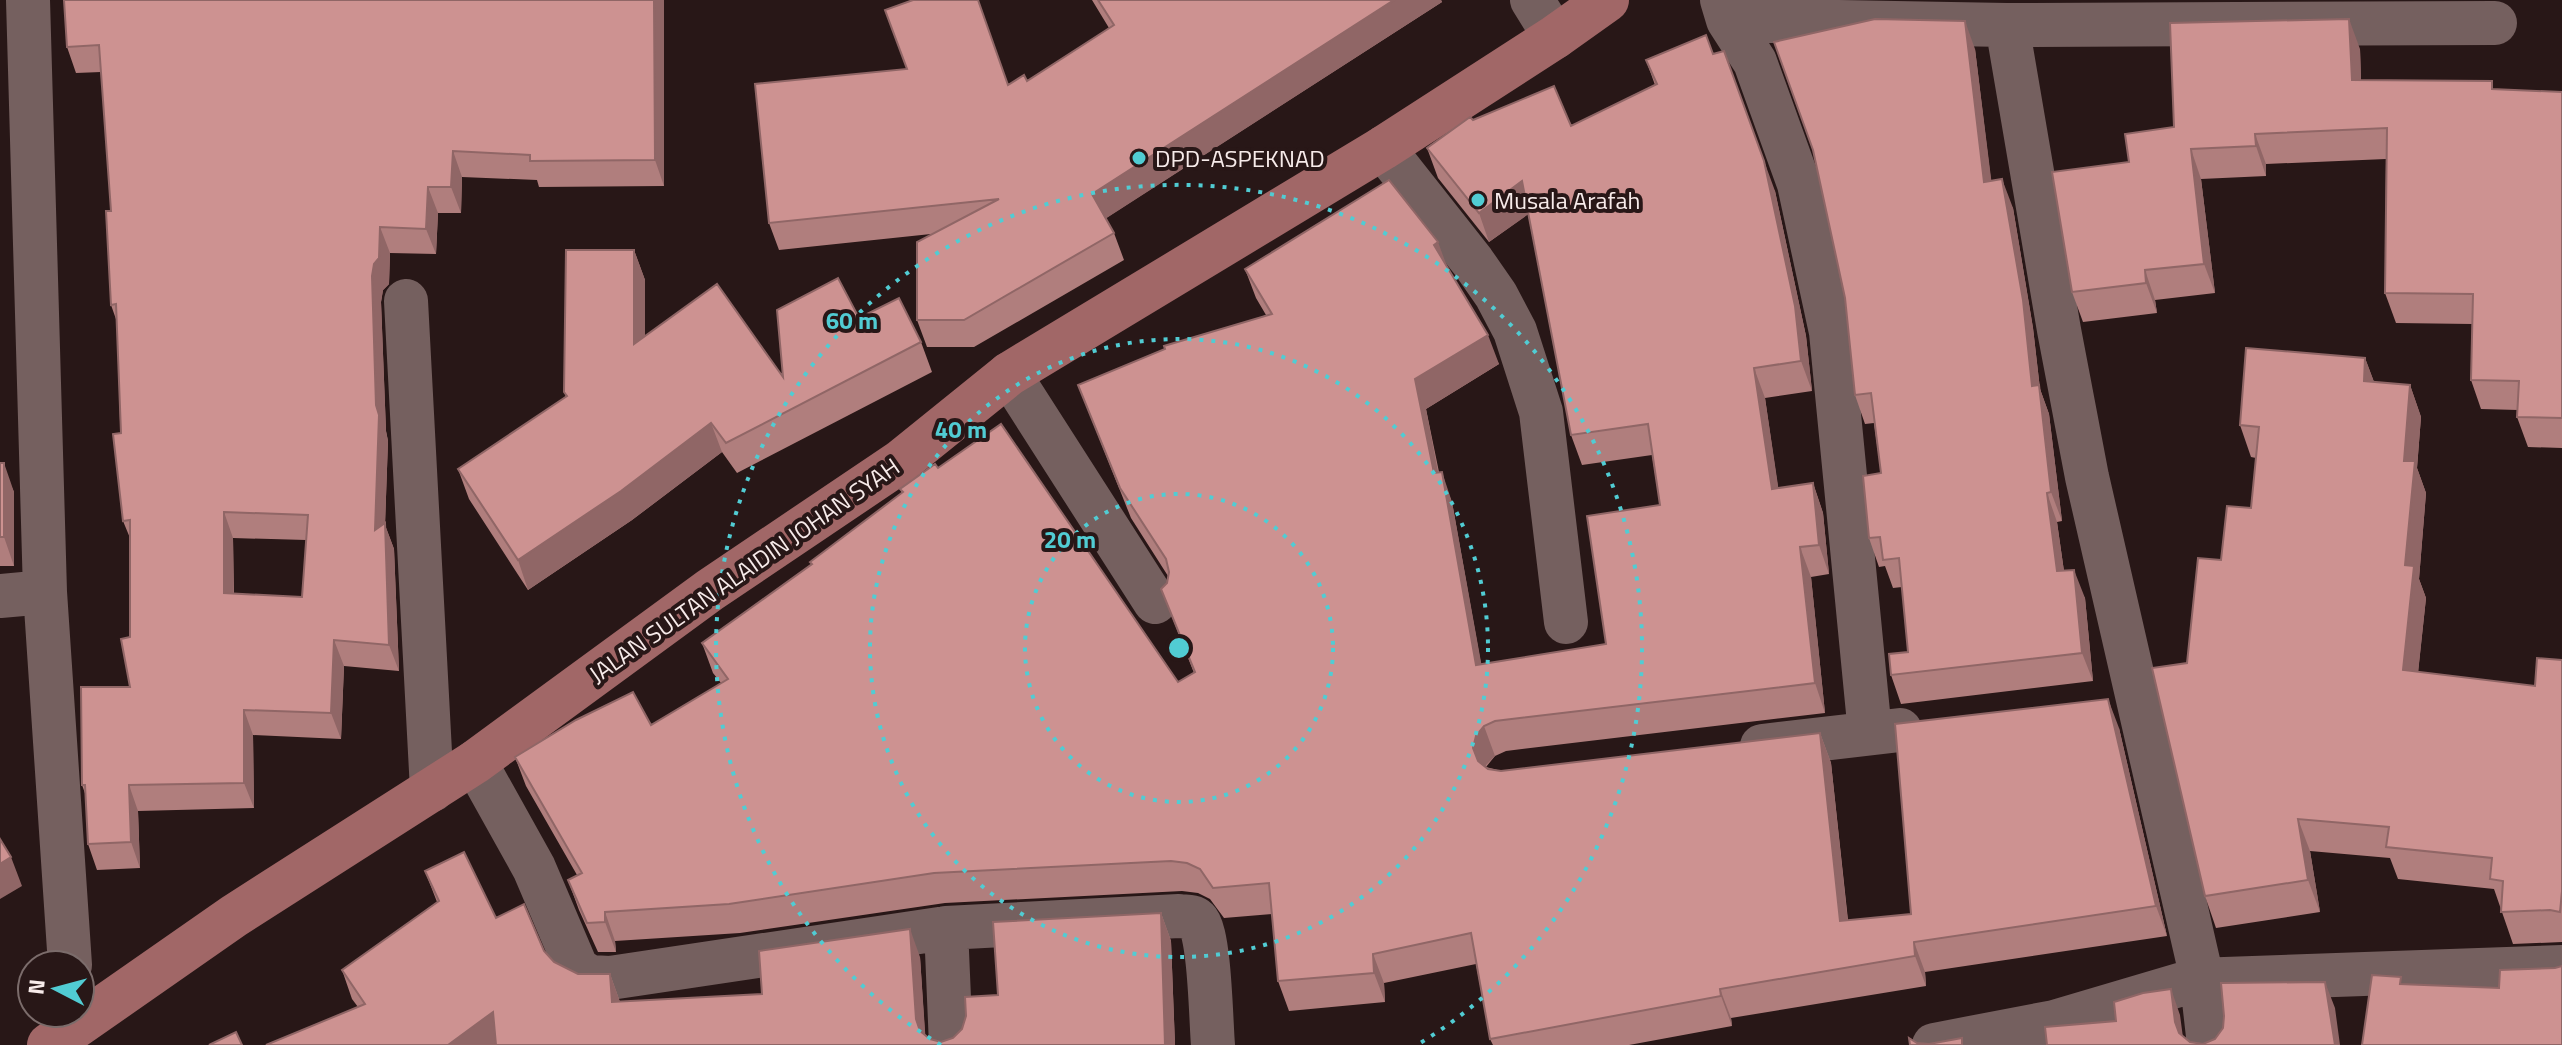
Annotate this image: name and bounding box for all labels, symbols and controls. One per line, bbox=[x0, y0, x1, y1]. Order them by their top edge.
place label: DPD-ASPEKNAD bbox=[1155, 140, 1325, 176]
marker: DPD-ASPEKNAD bbox=[1130, 149, 1148, 167]
place label: Musala Arafah bbox=[1494, 182, 1640, 218]
marker: Musala Arafah bbox=[1469, 191, 1487, 209]
text: 60 m bbox=[826, 302, 878, 338]
text: 40 m bbox=[935, 411, 987, 447]
street label: JALAN SULTAN ALAIDIN JOHAN SYAH bbox=[581, 449, 907, 691]
text: 20 m bbox=[1044, 521, 1096, 557]
centre of rings bbox=[1165, 634, 1193, 662]
north arrow bbox=[16, 949, 96, 1029]
text: N bbox=[18, 978, 54, 996]

